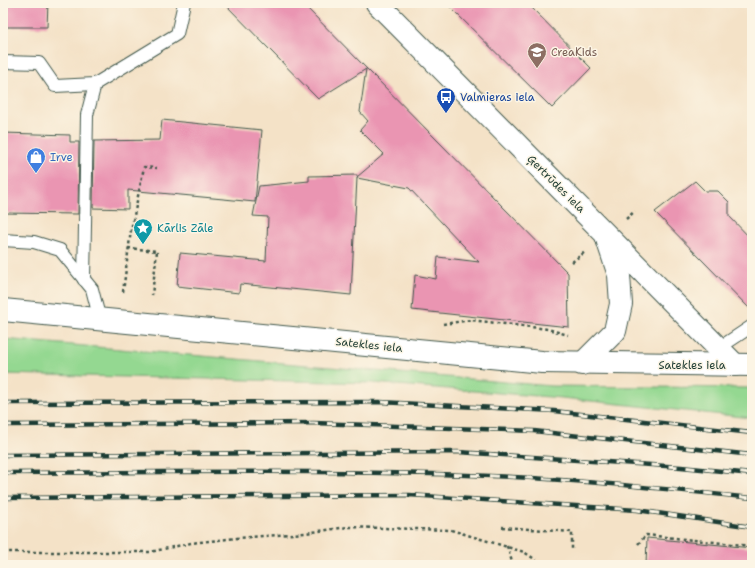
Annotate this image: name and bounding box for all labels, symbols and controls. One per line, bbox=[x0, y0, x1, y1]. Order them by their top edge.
school or university icon: CreaKids bbox=[526, 41, 548, 69]
place label: CreaKids bbox=[551, 45, 597, 60]
bus stop icon: Valmieras iela bbox=[435, 86, 457, 114]
place label: Valmieras iela bbox=[460, 90, 535, 105]
shop icon: Irve bbox=[25, 146, 47, 174]
place label: Irve bbox=[50, 150, 73, 165]
street label: Ģertrūdes iela bbox=[524, 152, 588, 216]
place icon: Kārlis Zāle bbox=[132, 217, 154, 245]
place label: Kārlis Zāle bbox=[157, 221, 214, 236]
street label: Satekles iela bbox=[335, 334, 403, 356]
street label: Satekles iela bbox=[658, 358, 726, 373]

